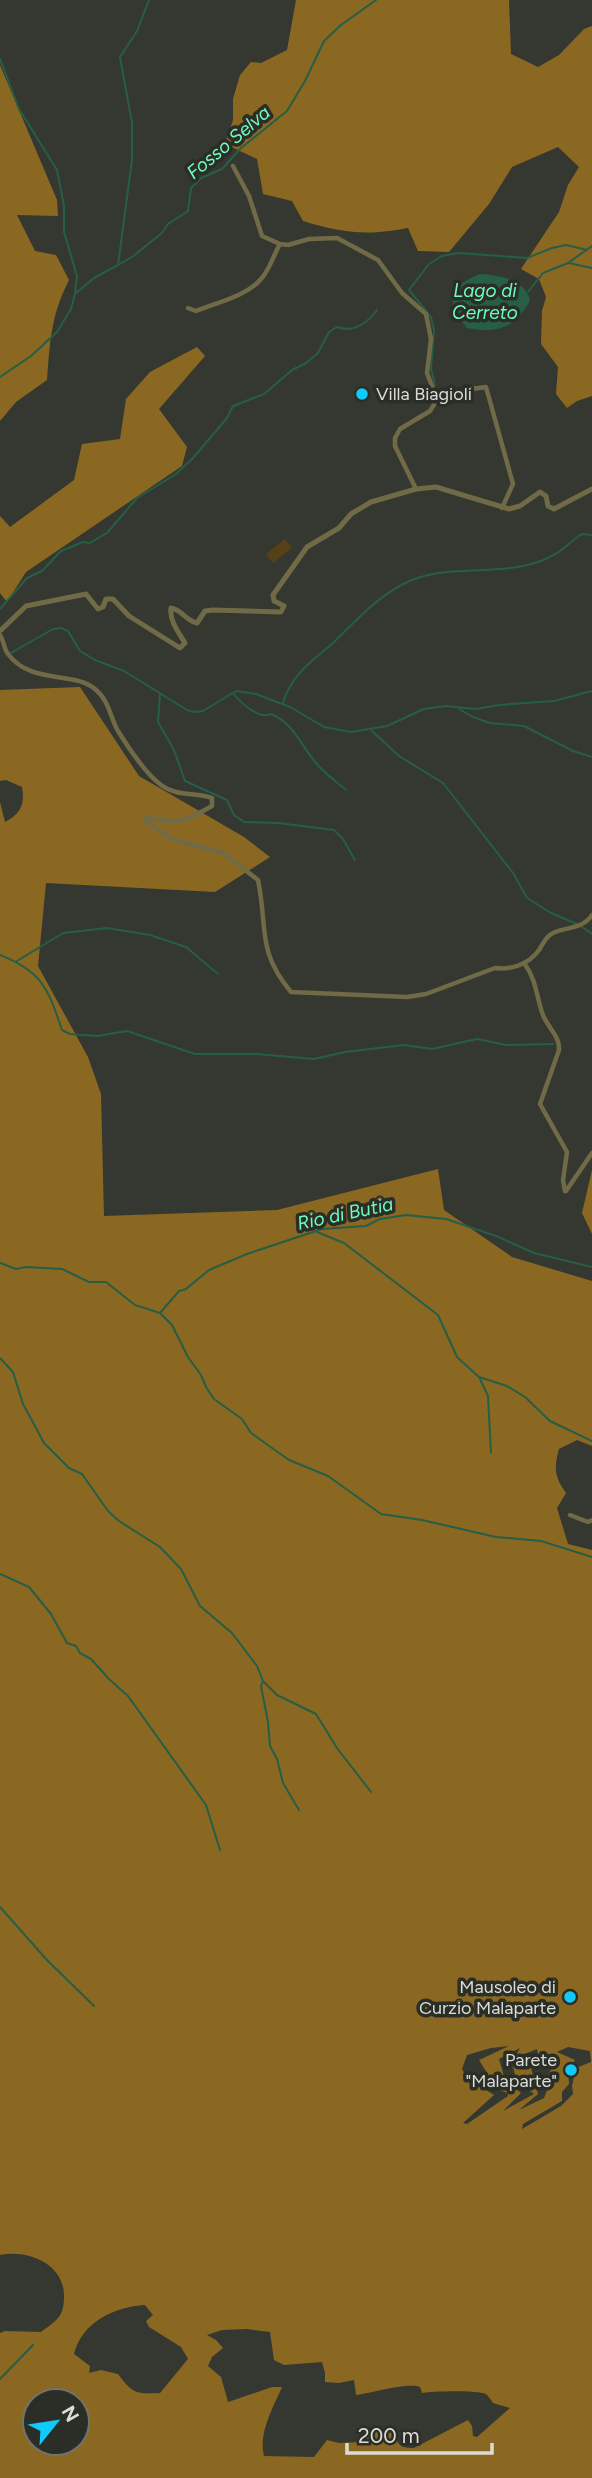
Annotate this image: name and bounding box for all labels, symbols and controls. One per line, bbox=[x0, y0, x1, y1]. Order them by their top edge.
water label: Fosso Selva bbox=[182, 101, 275, 184]
water label: Lago di Cerreto bbox=[452, 279, 518, 324]
place label: Villa Biagioli bbox=[376, 383, 472, 405]
marker: Villa Biagioli bbox=[354, 386, 370, 402]
water label: Rio di Butia bbox=[295, 1192, 395, 1235]
place label: Mausoleo di Curzio Malaparte bbox=[419, 1976, 556, 2019]
marker: Mausoleo di Curzio Malaparte bbox=[562, 1989, 578, 2005]
place label: Parete "Malaparte" bbox=[465, 2049, 557, 2092]
marker: Parete "Malaparte" bbox=[563, 2062, 579, 2078]
north arrow bbox=[21, 2387, 91, 2457]
text: N bbox=[57, 2402, 84, 2426]
scale bar bbox=[347, 2412, 492, 2456]
text: 200 m bbox=[358, 2423, 420, 2448]

